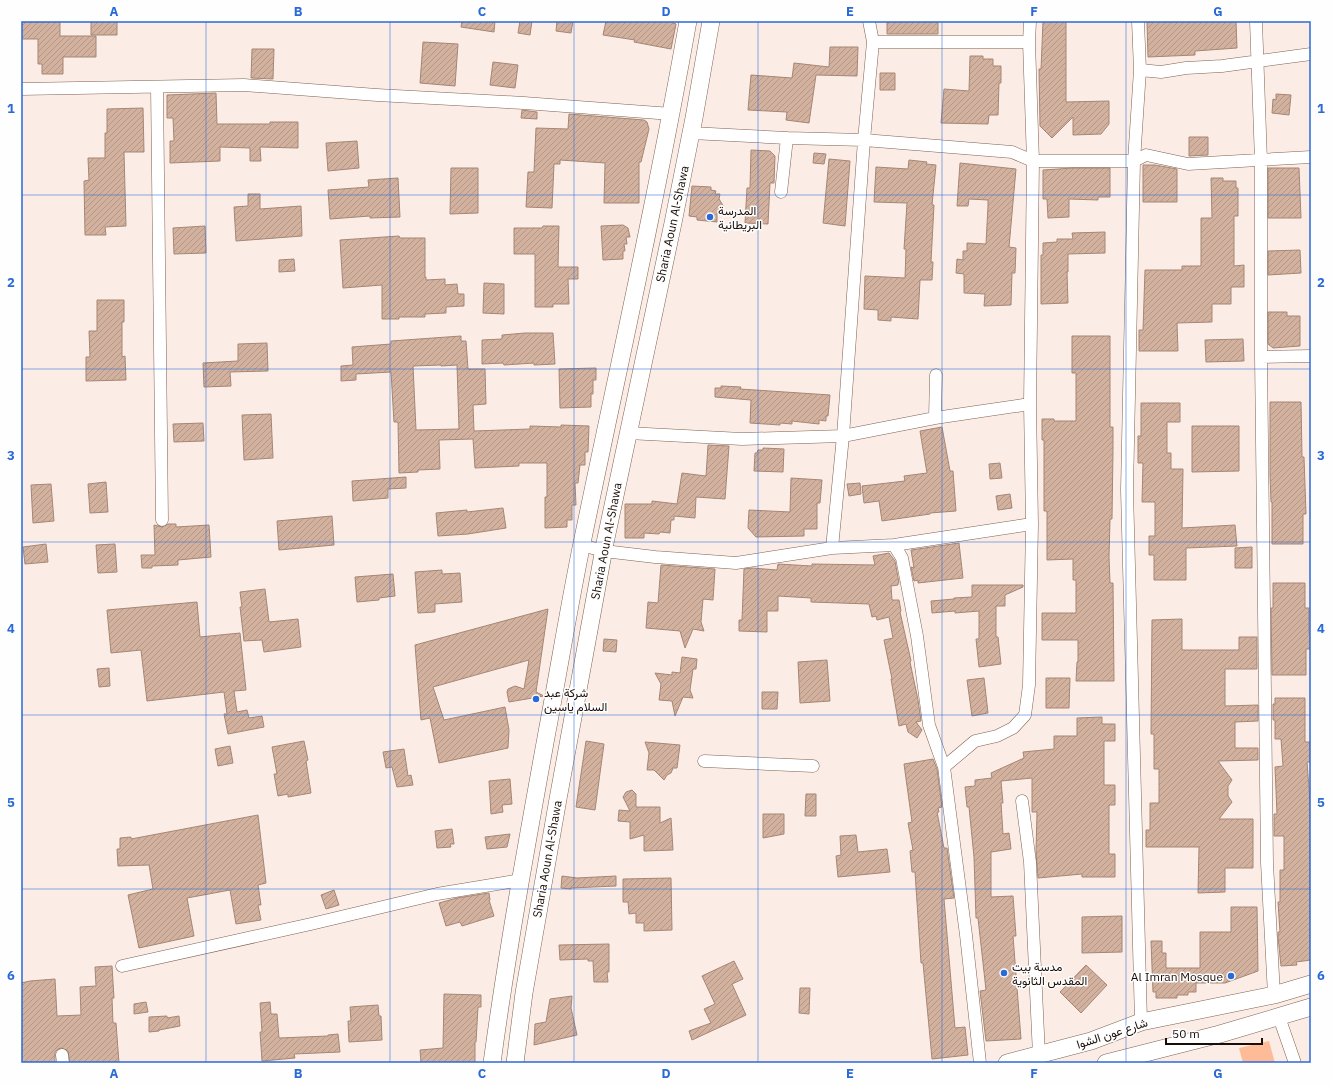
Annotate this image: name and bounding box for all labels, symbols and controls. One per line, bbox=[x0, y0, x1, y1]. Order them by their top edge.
text: A bbox=[110, 3, 119, 20]
text: B bbox=[294, 3, 303, 20]
text: C bbox=[478, 3, 487, 20]
text: D bbox=[661, 3, 671, 20]
text: E bbox=[846, 3, 854, 20]
text: F bbox=[1030, 3, 1038, 20]
text: G bbox=[1213, 3, 1223, 20]
text: 1 bbox=[7, 100, 15, 117]
text: 1 bbox=[1317, 100, 1325, 117]
street label: Sharia Aoun Al-Shawa bbox=[652, 164, 692, 284]
place label: المدرسة البريطانية bbox=[718, 203, 762, 233]
marker: المدرسة البريطانية bbox=[705, 212, 715, 222]
text: 2 bbox=[7, 274, 15, 291]
text: 2 bbox=[1317, 274, 1325, 291]
text: 3 bbox=[7, 447, 15, 464]
text: 3 bbox=[1317, 447, 1325, 464]
street label: Sharia Aoun Al-Shawa bbox=[587, 481, 625, 601]
text: 4 bbox=[7, 620, 15, 637]
text: 4 bbox=[1317, 620, 1325, 637]
place label: شركة عبد السلام ياسين bbox=[544, 685, 607, 715]
marker: شركة عبد السلام ياسين bbox=[531, 694, 541, 704]
text: 5 bbox=[7, 794, 15, 811]
text: 5 bbox=[1317, 794, 1325, 811]
street label: Sharia Aoun Al-Shawa bbox=[529, 799, 565, 919]
place label: مدسة بيت المقدس الثانوية bbox=[1012, 959, 1087, 989]
text: 6 bbox=[7, 967, 15, 984]
text: 6 bbox=[1317, 967, 1325, 984]
marker: مدسة بيت المقدس الثانوية bbox=[999, 968, 1009, 978]
place label: Al Imran Mosque bbox=[1131, 969, 1223, 984]
marker: Al Imran Mosque bbox=[1226, 971, 1236, 981]
street label: شارع عون الشوا bbox=[1074, 1014, 1150, 1053]
scale bar bbox=[1166, 1020, 1262, 1046]
text: 50 m bbox=[1172, 1026, 1200, 1041]
text: A bbox=[110, 1065, 119, 1082]
text: B bbox=[294, 1065, 303, 1082]
text: C bbox=[478, 1065, 487, 1082]
text: D bbox=[661, 1065, 671, 1082]
text: E bbox=[846, 1065, 854, 1082]
text: F bbox=[1030, 1065, 1038, 1082]
text: G bbox=[1213, 1065, 1223, 1082]

